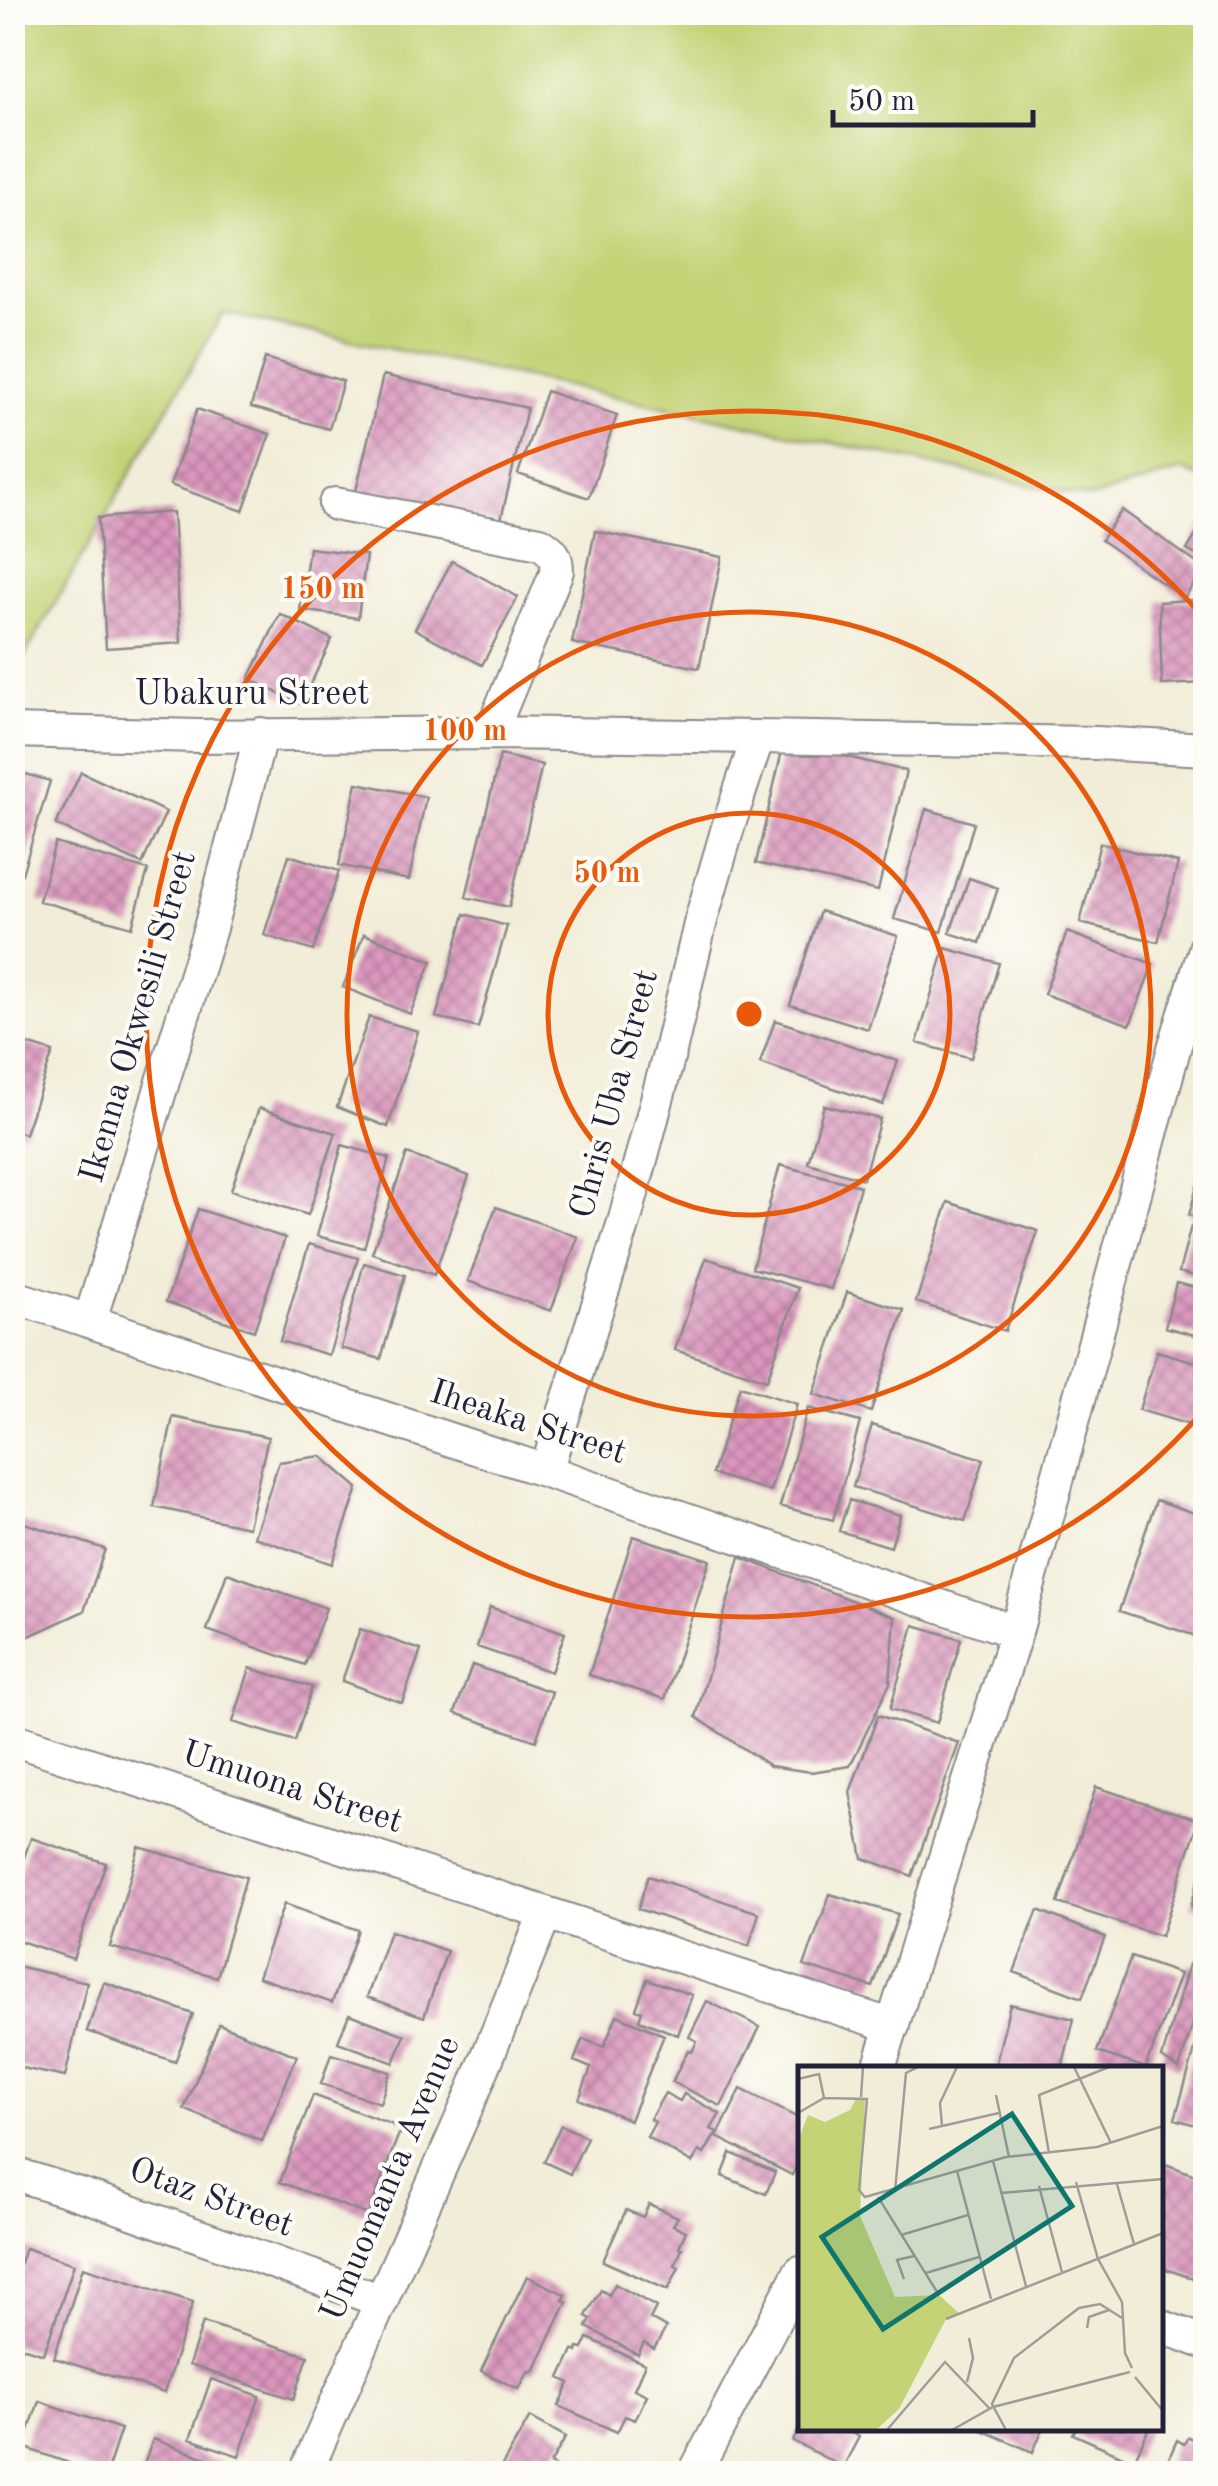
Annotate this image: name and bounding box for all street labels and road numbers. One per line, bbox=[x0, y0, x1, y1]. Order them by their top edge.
street label: Ubakuru Street bbox=[135, 677, 370, 712]
street label: Ikenna Okwesili Street bbox=[75, 847, 203, 1187]
street label: Chris Uba Street bbox=[565, 966, 665, 1222]
street label: Iheaka Street bbox=[425, 1375, 631, 1471]
street label: Umuona Street bbox=[177, 1736, 407, 1840]
street label: Umuomanta Avenue bbox=[315, 2031, 467, 2327]
street label: Otaz Street bbox=[124, 2152, 298, 2244]

